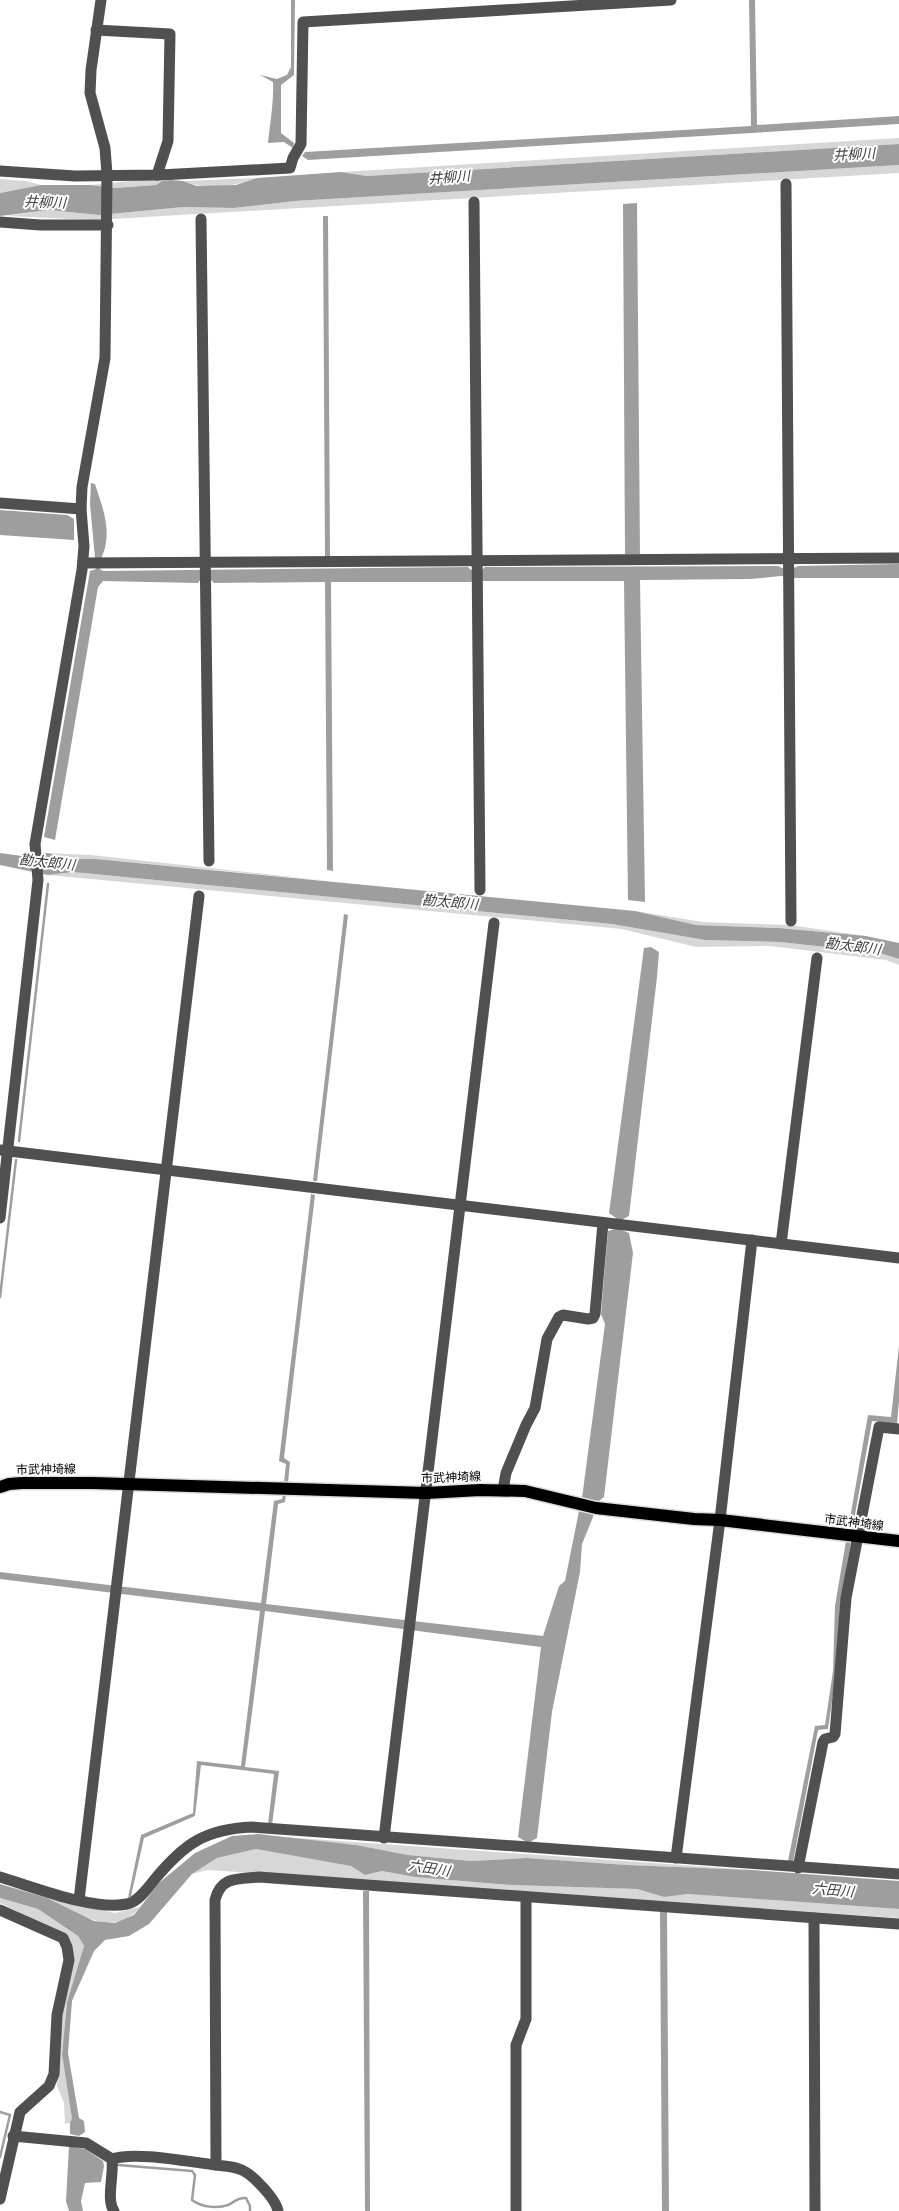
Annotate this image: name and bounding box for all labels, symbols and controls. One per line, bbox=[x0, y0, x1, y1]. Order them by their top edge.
water label: 井柳川 bbox=[833, 143, 877, 165]
water label: 井柳川 bbox=[427, 165, 473, 188]
water label: 井柳川 bbox=[24, 191, 68, 213]
water label: 勘太郎川 bbox=[18, 849, 78, 875]
water label: 勘太郎川 bbox=[421, 890, 481, 915]
water label: 勘太郎川 bbox=[824, 933, 884, 960]
street label: 市武神埼線 bbox=[16, 1460, 76, 1478]
street label: 市武神埼線 bbox=[421, 1467, 481, 1487]
street label: 市武神埼線 bbox=[823, 1510, 885, 1534]
water label: 六田川 bbox=[407, 1855, 453, 1881]
water label: 六田川 bbox=[811, 1878, 857, 1902]

